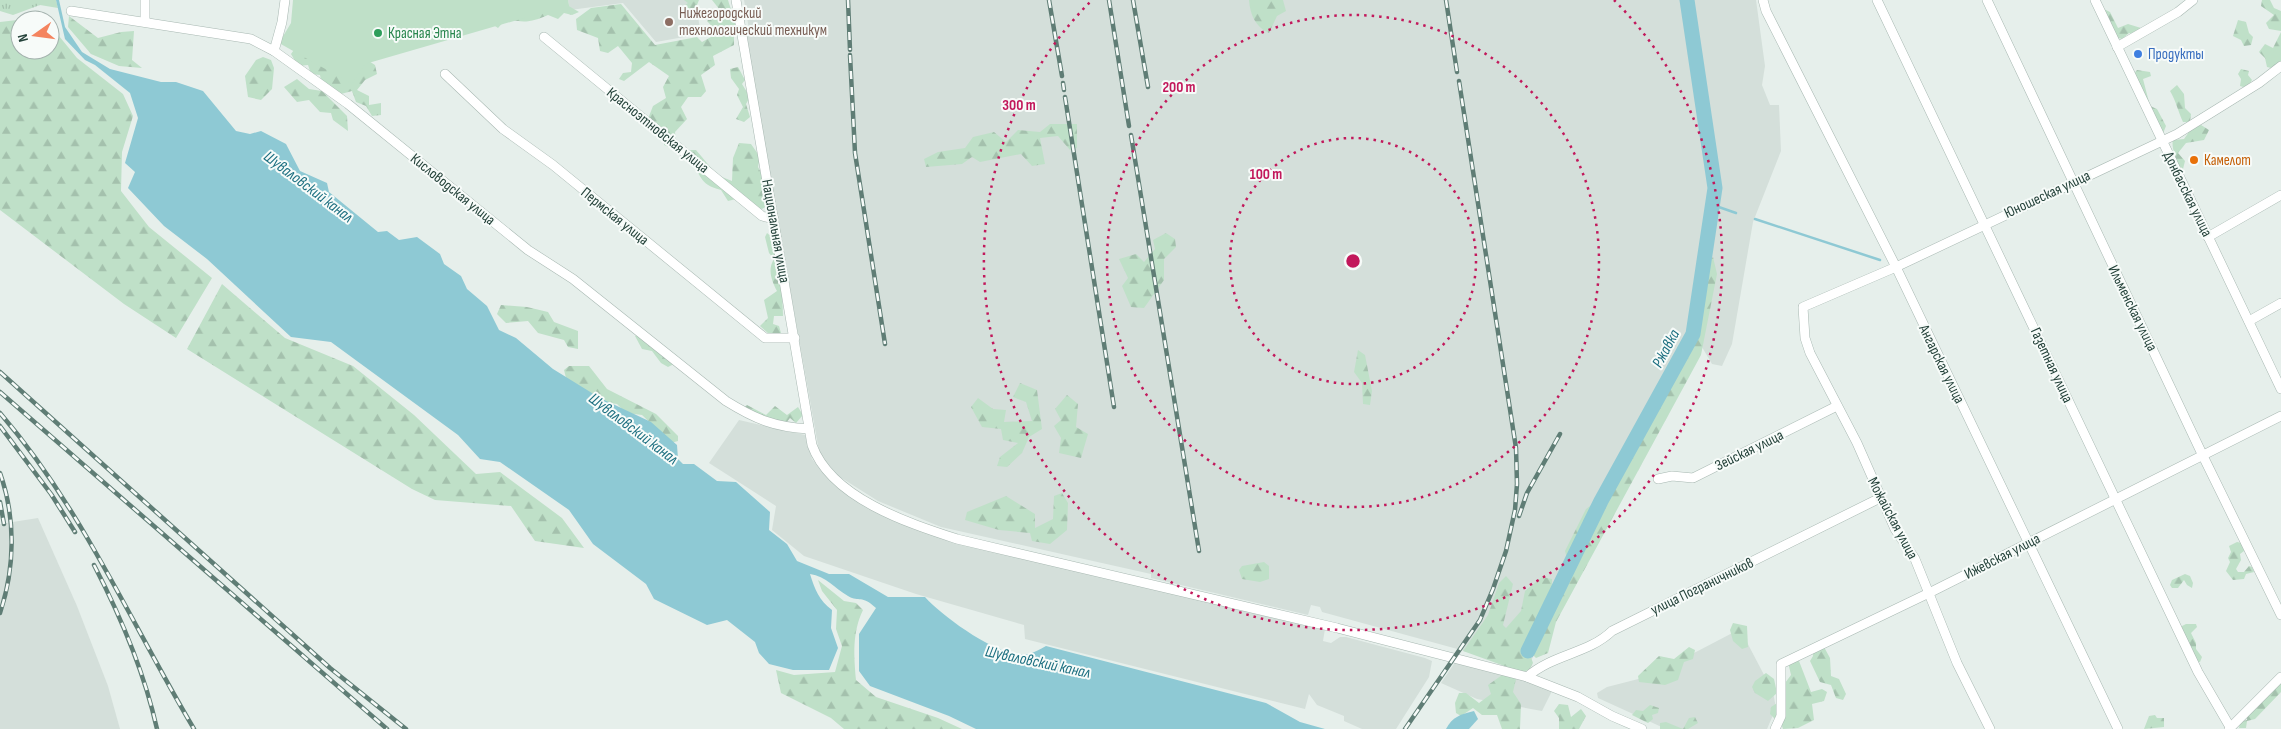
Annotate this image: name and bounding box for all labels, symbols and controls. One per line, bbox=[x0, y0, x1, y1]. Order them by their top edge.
place label: Нижегородский технологический техникум bbox=[679, 4, 827, 40]
north arrow bbox=[10, 10, 60, 60]
marker: Нижегородский технологический техникум bbox=[663, 16, 675, 28]
place label: Красная Этна bbox=[388, 24, 462, 43]
marker: Красная Этна bbox=[372, 27, 384, 39]
text: N bbox=[14, 32, 32, 44]
place label: Продукты bbox=[2148, 45, 2204, 64]
marker: Продукты bbox=[2132, 48, 2144, 60]
text: 200 m bbox=[1162, 78, 1196, 97]
street label: Красноэтновская улица bbox=[603, 83, 713, 178]
text: 300 m bbox=[1002, 96, 1036, 115]
water label: Шуваловский канал bbox=[260, 147, 357, 227]
street label: Донбасская улица bbox=[2159, 148, 2216, 240]
street label: Кисловодская улица bbox=[406, 149, 499, 230]
place label: Камелот bbox=[2204, 151, 2251, 170]
marker: Камелот bbox=[2188, 154, 2200, 166]
text: 100 m bbox=[1250, 165, 1282, 184]
street label: Юношеская улица bbox=[2001, 166, 2094, 223]
street label: Национальная улица bbox=[757, 178, 794, 285]
street label: Пермская улица bbox=[577, 183, 653, 250]
centre of rings bbox=[1344, 252, 1362, 270]
street label: Ильменская улица bbox=[2104, 262, 2162, 354]
street label: Ангарская улица bbox=[1914, 321, 1969, 407]
street label: Газетная улица bbox=[2026, 325, 2077, 406]
water label: Ржавка bbox=[1648, 326, 1684, 371]
water label: Шуваловский канал bbox=[585, 389, 682, 469]
street label: Зейская улица bbox=[1712, 426, 1787, 475]
street label: Можайская улица bbox=[1863, 474, 1922, 563]
street label: Ижевская улица bbox=[1961, 529, 2044, 584]
street label: улица Пограничников bbox=[1648, 553, 1757, 620]
water label: Шуваловский канал bbox=[983, 642, 1092, 683]

